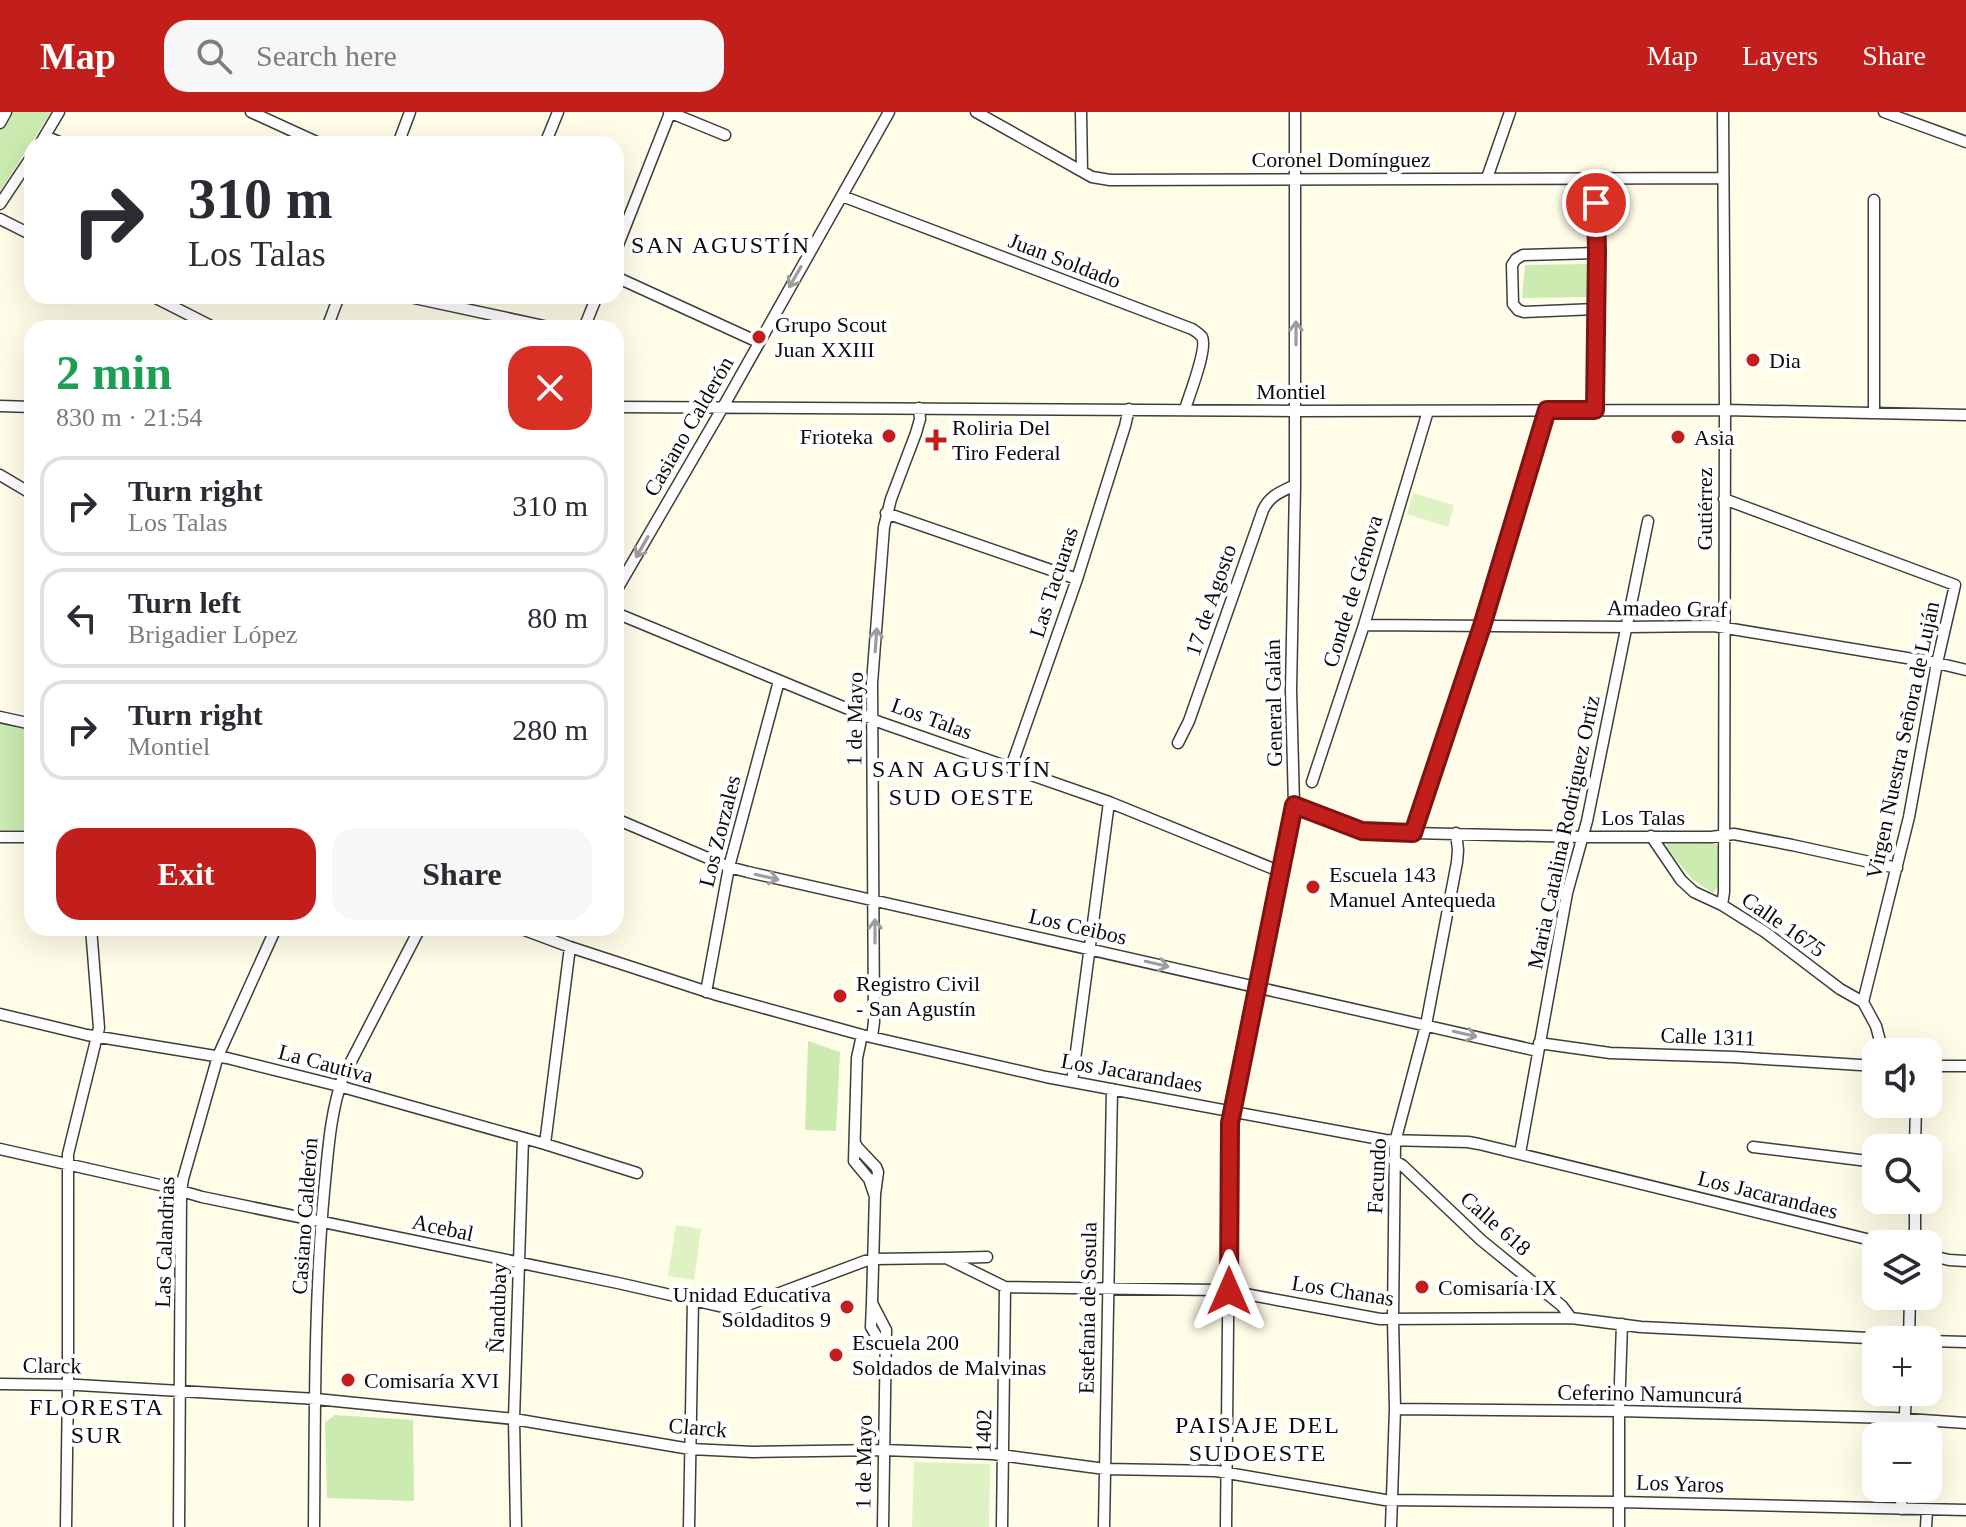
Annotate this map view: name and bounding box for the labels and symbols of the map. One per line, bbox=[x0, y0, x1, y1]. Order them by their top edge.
street label: Coronel Domínguez bbox=[1251, 147, 1431, 172]
pin bbox=[1562, 169, 1630, 237]
street label: Juan Soldado bbox=[1005, 228, 1124, 293]
district label: SAN AGUSTÍN bbox=[631, 232, 811, 258]
one-way arrow bbox=[787, 265, 803, 288]
place label: Grupo Scout Juan XXIII bbox=[775, 312, 887, 362]
one-way arrow bbox=[1288, 320, 1304, 347]
marker: Grupo Scout Juan XXIII bbox=[750, 328, 768, 346]
place label: Dia bbox=[1769, 348, 1801, 373]
marker: Dia bbox=[1744, 351, 1762, 369]
street label: Casiano Calderón bbox=[638, 352, 739, 500]
street label: Montiel bbox=[1256, 379, 1326, 404]
place label: Roliria Del Tiro Federal bbox=[952, 415, 1061, 465]
place label: Frioteka bbox=[800, 424, 873, 449]
place label: Asia bbox=[1694, 425, 1735, 450]
marker: Frioteka bbox=[880, 427, 898, 445]
marker: Asia bbox=[1669, 428, 1687, 446]
marker: Roliria Del Tiro Federal bbox=[927, 431, 945, 449]
street label: Gutiérrez bbox=[1692, 467, 1717, 551]
street label: Conde de Génova bbox=[1317, 512, 1388, 670]
street label: Las Tacuaras bbox=[1024, 524, 1083, 641]
one-way arrow bbox=[633, 535, 649, 558]
street label: 17 de Agosto bbox=[1180, 541, 1241, 659]
street label: Amadeo Graf bbox=[1607, 595, 1728, 622]
street label: Virgen Nuestra Señora de Luján bbox=[1861, 599, 1944, 881]
one-way arrow bbox=[869, 627, 884, 654]
street label: General Galán bbox=[1260, 639, 1287, 767]
street label: 1 de Mayo bbox=[841, 672, 868, 766]
street label: Los Talas bbox=[888, 692, 976, 745]
street label: Maria Catalina Rodriguez Ortiz bbox=[1522, 693, 1605, 971]
district label: SAN AGUSTÍN SUD OESTE bbox=[872, 756, 1052, 810]
street label: Los Zorzales bbox=[694, 773, 745, 890]
street label: Los Talas bbox=[1601, 805, 1685, 830]
place label: Escuela 143 Manuel Antequeda bbox=[1329, 862, 1496, 912]
one-way arrow bbox=[754, 870, 779, 885]
marker: Escuela 143 Manuel Antequeda bbox=[1304, 878, 1322, 896]
street label: Calle 1675 bbox=[1737, 887, 1830, 962]
street label: Los Ceibos bbox=[1027, 903, 1129, 950]
one-way arrow bbox=[867, 918, 883, 945]
one-way arrow bbox=[1144, 957, 1170, 972]
place label: Registro Civil - San Agustín bbox=[856, 971, 980, 1021]
marker: Registro Civil - San Agustín bbox=[831, 987, 849, 1005]
street label: Calle 1311 bbox=[1660, 1022, 1756, 1051]
one-way arrow bbox=[1452, 1027, 1478, 1042]
street label: La Cautiva bbox=[276, 1039, 376, 1088]
street label: Los Jacarandaes bbox=[1059, 1048, 1205, 1097]
street label: Casiano Calderón bbox=[287, 1137, 322, 1295]
street label: Facundo bbox=[1362, 1138, 1391, 1215]
street label: Los Jacarandaes bbox=[1695, 1165, 1841, 1224]
street label: Las Calandrias bbox=[150, 1176, 179, 1308]
street label: Calle 618 bbox=[1455, 1186, 1536, 1261]
street label: Acebal bbox=[410, 1209, 476, 1246]
street label: Estefanía de Sosula bbox=[1073, 1221, 1102, 1394]
position arrow bbox=[1187, 1249, 1271, 1333]
street label: Ñandubay bbox=[483, 1262, 512, 1354]
street label: Los Chanas bbox=[1290, 1270, 1396, 1311]
place label: Comisaría IX bbox=[1438, 1275, 1557, 1300]
marker: Comisaría IX bbox=[1413, 1278, 1431, 1296]
place label: Unidad Educativa Soldaditos 9 bbox=[673, 1282, 831, 1332]
marker: Unidad Educativa Soldaditos 9 bbox=[838, 1298, 856, 1316]
place label: Escuela 200 Soldados de Malvinas bbox=[852, 1330, 1046, 1380]
marker: Escuela 200 Soldados de Malvinas bbox=[827, 1346, 845, 1364]
street label: Clarck bbox=[22, 1352, 82, 1379]
place label: Comisaría XVI bbox=[364, 1368, 499, 1393]
marker: Comisaría XVI bbox=[339, 1371, 357, 1389]
street label: Ceferino Namuncurá bbox=[1557, 1379, 1743, 1408]
district label: FLORESTA SUR bbox=[29, 1394, 165, 1448]
street label: 1402 bbox=[971, 1409, 996, 1453]
street label: Clarck bbox=[668, 1412, 728, 1443]
district label: PAISAJE DEL SUDOESTE bbox=[1175, 1412, 1341, 1466]
street label: 1 de Mayo bbox=[850, 1415, 877, 1509]
street label: Los Yaros bbox=[1636, 1469, 1724, 1498]

